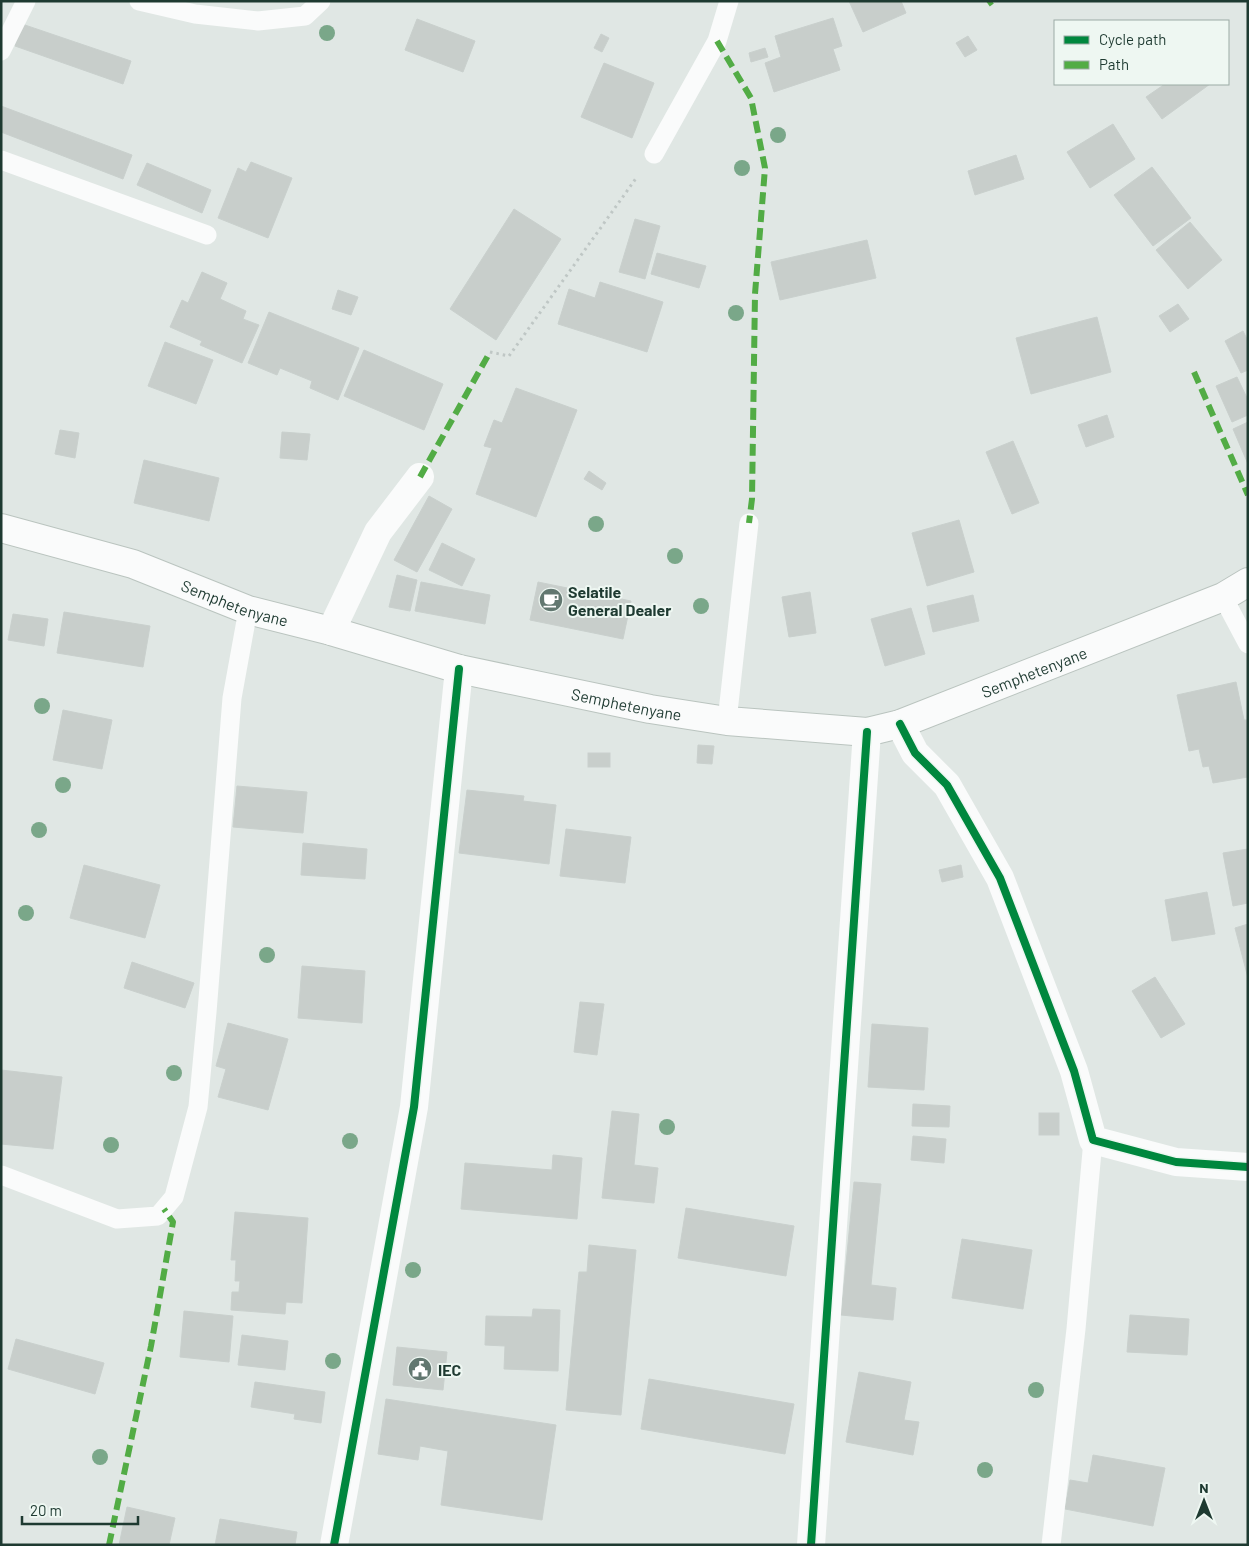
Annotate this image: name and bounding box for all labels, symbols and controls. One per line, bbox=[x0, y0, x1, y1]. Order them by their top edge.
legend bbox=[1054, 20, 1229, 85]
text: Cycle path bbox=[1099, 30, 1166, 48]
text: Path bbox=[1099, 55, 1129, 73]
street label: Semphetenyane bbox=[179, 575, 290, 629]
place label: Selatile General Dealer bbox=[568, 582, 671, 619]
cafe icon: Selatile General Dealer bbox=[538, 587, 564, 613]
street label: Semphetenyane bbox=[978, 642, 1089, 701]
street label: Semphetenyane bbox=[570, 683, 683, 723]
public building icon: IEC bbox=[407, 1356, 433, 1382]
place label: IEC bbox=[438, 1360, 462, 1379]
north arrow bbox=[1179, 1476, 1229, 1526]
text: N bbox=[1199, 1479, 1209, 1496]
scale bar bbox=[22, 1494, 139, 1526]
text: 20 m bbox=[30, 1501, 62, 1519]

